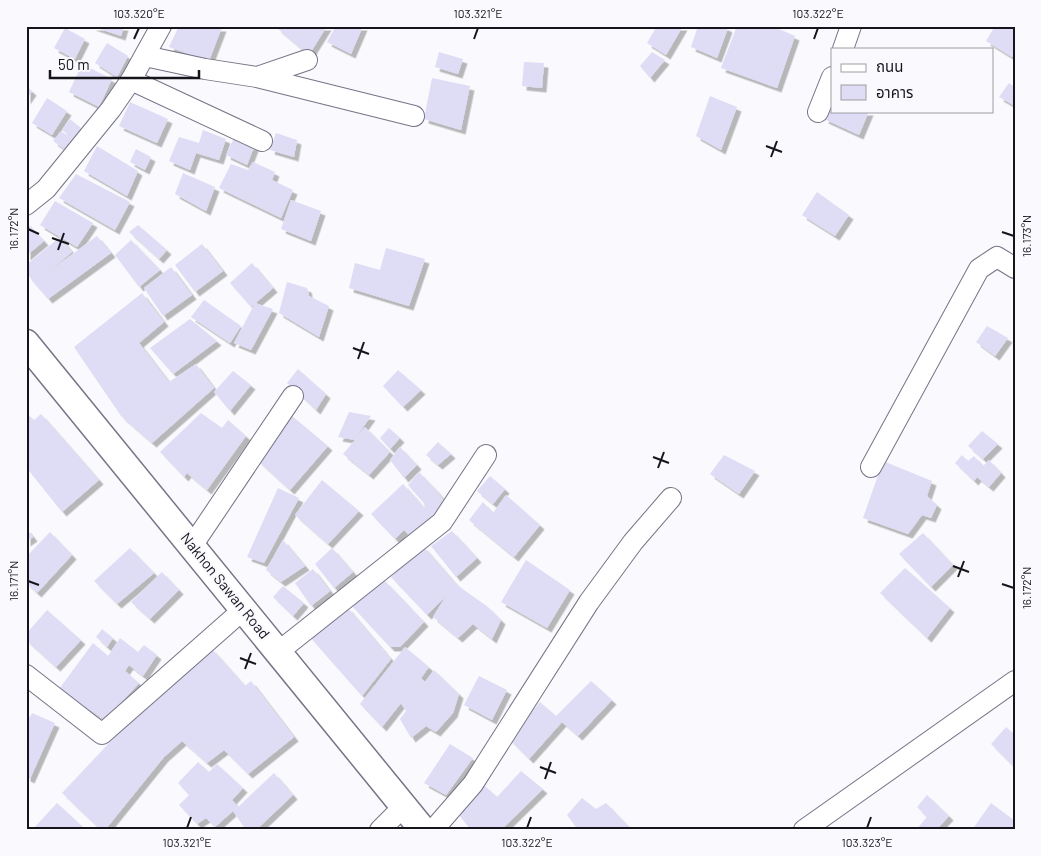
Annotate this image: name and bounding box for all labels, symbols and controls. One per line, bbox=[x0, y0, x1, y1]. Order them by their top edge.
text: 103.320°E bbox=[113, 6, 165, 20]
text: 103.321°E bbox=[454, 6, 502, 20]
text: 103.322°E bbox=[792, 6, 844, 20]
scale bar bbox=[50, 48, 199, 80]
legend bbox=[831, 48, 994, 112]
text: 50 m bbox=[58, 55, 90, 73]
text: ถนน bbox=[876, 57, 903, 75]
text: อาคาร bbox=[876, 83, 913, 101]
text: 16.172°N bbox=[6, 208, 20, 250]
text: 16.173°N bbox=[1019, 215, 1033, 257]
street label: Nakhon Sawan Road bbox=[177, 529, 274, 642]
text: 16.171°N bbox=[6, 561, 20, 601]
text: 16.172°N bbox=[1019, 567, 1033, 609]
text: 103.321°E bbox=[163, 835, 211, 849]
text: 103.322°E bbox=[501, 835, 553, 849]
text: 103.323°E bbox=[841, 835, 893, 849]

